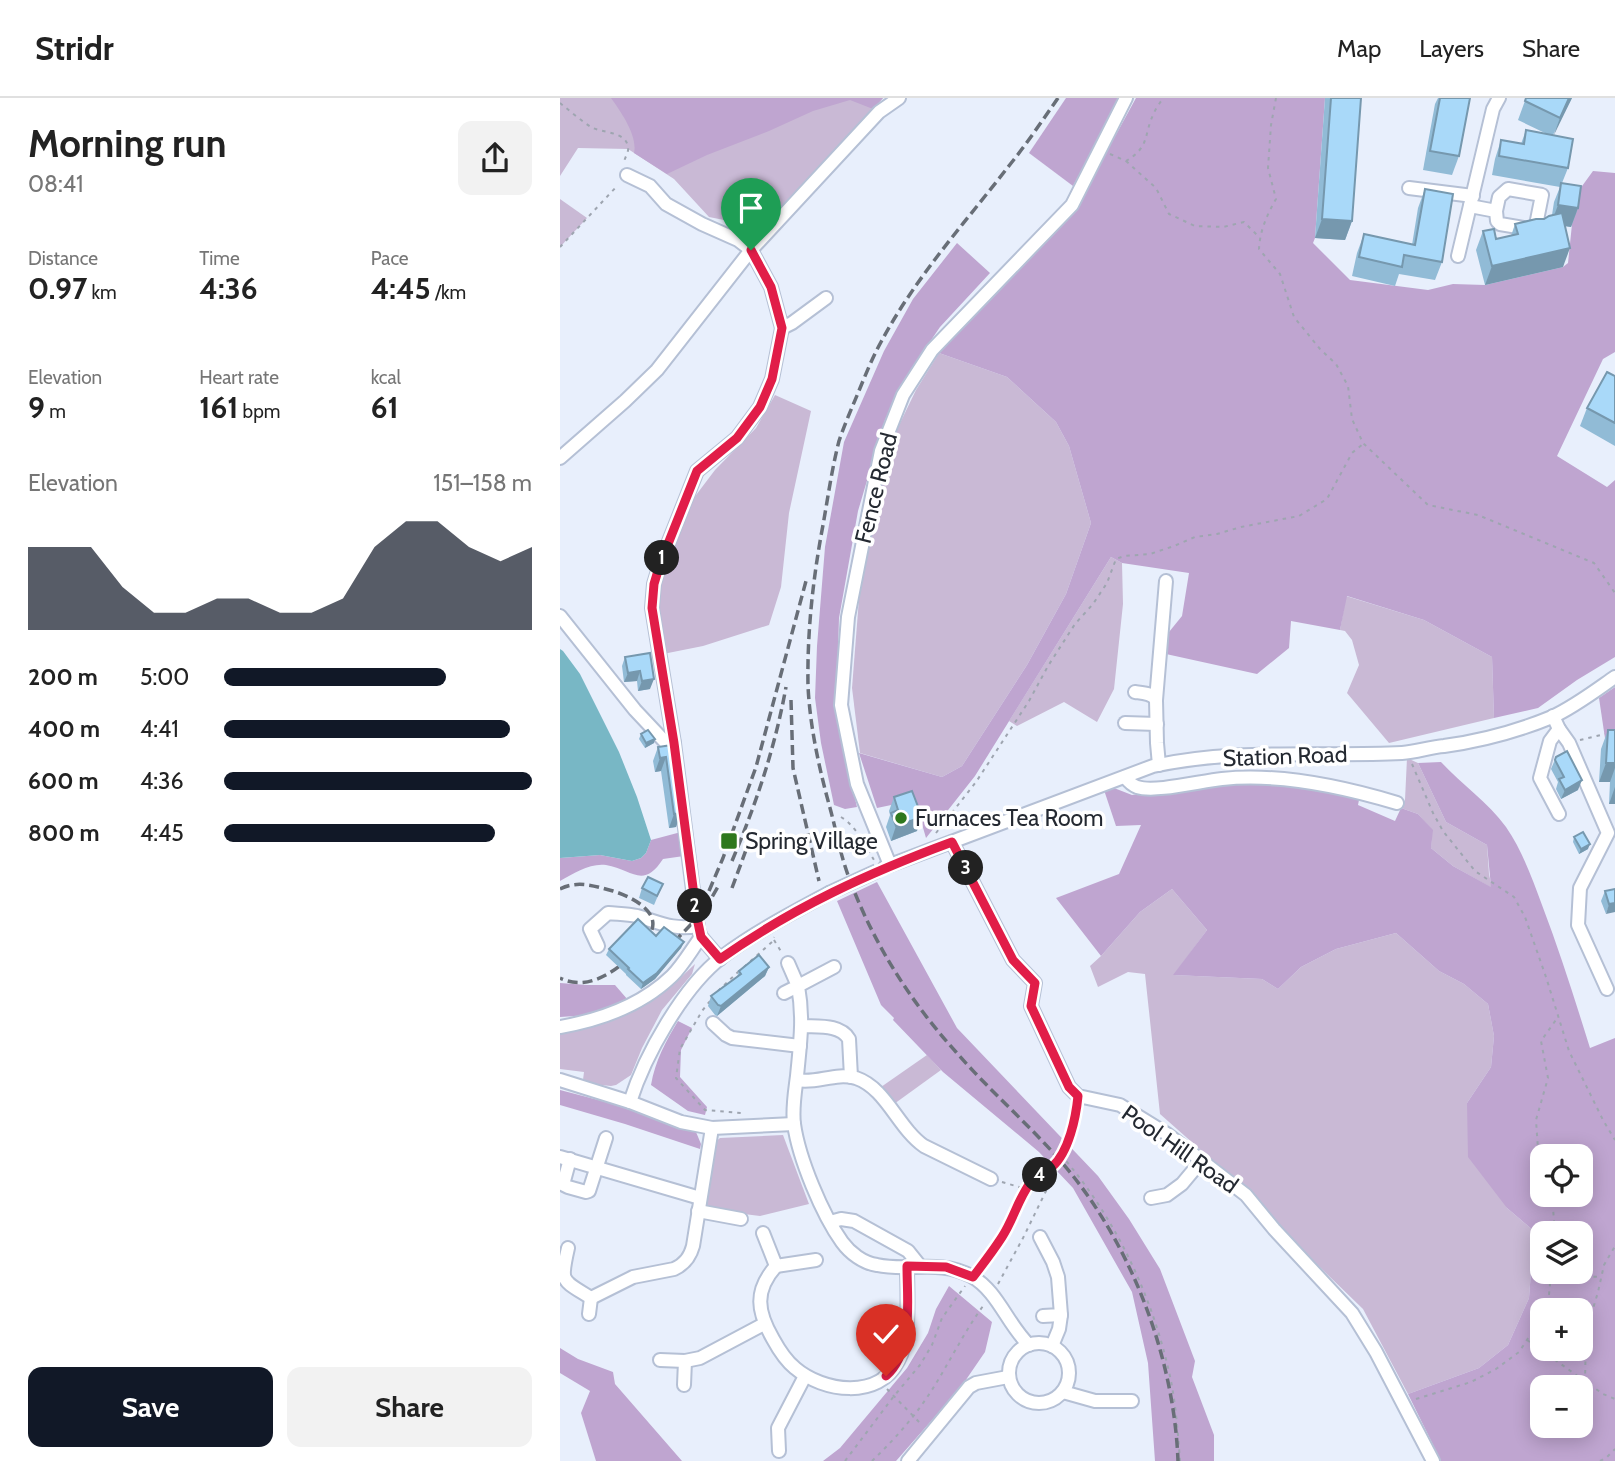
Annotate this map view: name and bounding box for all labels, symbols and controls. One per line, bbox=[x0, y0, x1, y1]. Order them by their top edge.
text: Stridr bbox=[35, 28, 114, 68]
text: Map bbox=[1337, 34, 1381, 63]
text: Layers bbox=[1419, 34, 1484, 63]
text: Share bbox=[1522, 34, 1580, 63]
text: Morning run bbox=[28, 120, 227, 167]
button: share bbox=[458, 121, 532, 195]
text: 08:41 bbox=[28, 170, 84, 198]
pin bbox=[721, 178, 781, 250]
icon: arrive bbox=[732, 189, 770, 227]
text: Distance bbox=[28, 247, 98, 270]
text: Time bbox=[199, 247, 240, 270]
text: Pace bbox=[371, 247, 409, 270]
text: 0.97 bbox=[28, 270, 87, 307]
text: 4:36 bbox=[199, 270, 258, 307]
text: 4:45 bbox=[371, 270, 431, 307]
text: km bbox=[87, 281, 117, 304]
text: /km bbox=[431, 281, 466, 304]
text: Elevation bbox=[28, 366, 102, 389]
text: Heart rate bbox=[199, 366, 279, 389]
text: kcal bbox=[371, 366, 401, 389]
text: 9 bbox=[28, 389, 45, 426]
text: 161 bbox=[199, 389, 238, 426]
text: 61 bbox=[371, 389, 399, 426]
text: m bbox=[45, 400, 66, 423]
text: bpm bbox=[238, 400, 280, 423]
street label: Fence Road bbox=[849, 430, 903, 546]
text: Elevation bbox=[28, 469, 118, 497]
text: 151–158 m bbox=[433, 469, 532, 497]
pin: 1 bbox=[644, 540, 679, 575]
text: 1 bbox=[658, 546, 665, 569]
text: 200 m bbox=[28, 663, 98, 691]
text: 5:00 bbox=[140, 663, 189, 691]
text: 400 m bbox=[28, 715, 100, 743]
text: 4:41 bbox=[140, 715, 179, 743]
street label: Station Road bbox=[1222, 740, 1348, 772]
text: 600 m bbox=[28, 767, 99, 795]
text: 4:36 bbox=[140, 767, 184, 795]
place label: Furnaces Tea Room bbox=[915, 804, 1103, 832]
marker: Furnaces Tea Room bbox=[893, 810, 909, 826]
text: 800 m bbox=[28, 819, 100, 847]
text: 4:45 bbox=[140, 819, 184, 847]
place label: Spring Village bbox=[745, 827, 878, 855]
marker: Spring Village bbox=[719, 831, 739, 851]
pin: 3 bbox=[948, 850, 984, 886]
text: 3 bbox=[960, 856, 971, 879]
pin: 2 bbox=[678, 888, 712, 924]
text: 2 bbox=[689, 894, 700, 917]
street label: Pool Hill Road bbox=[1116, 1099, 1244, 1199]
map controls bbox=[1530, 1144, 1593, 1438]
button: locate bbox=[1530, 1144, 1593, 1207]
pin: 4 bbox=[1022, 1158, 1058, 1192]
text: 4 bbox=[1034, 1163, 1045, 1186]
button: layers bbox=[1530, 1221, 1593, 1284]
button: + bbox=[1530, 1298, 1593, 1361]
pin bbox=[856, 1304, 916, 1376]
icon: check bbox=[867, 1315, 905, 1353]
button: Save bbox=[28, 1367, 273, 1447]
button: Share bbox=[287, 1367, 532, 1447]
button: − bbox=[1530, 1375, 1593, 1438]

